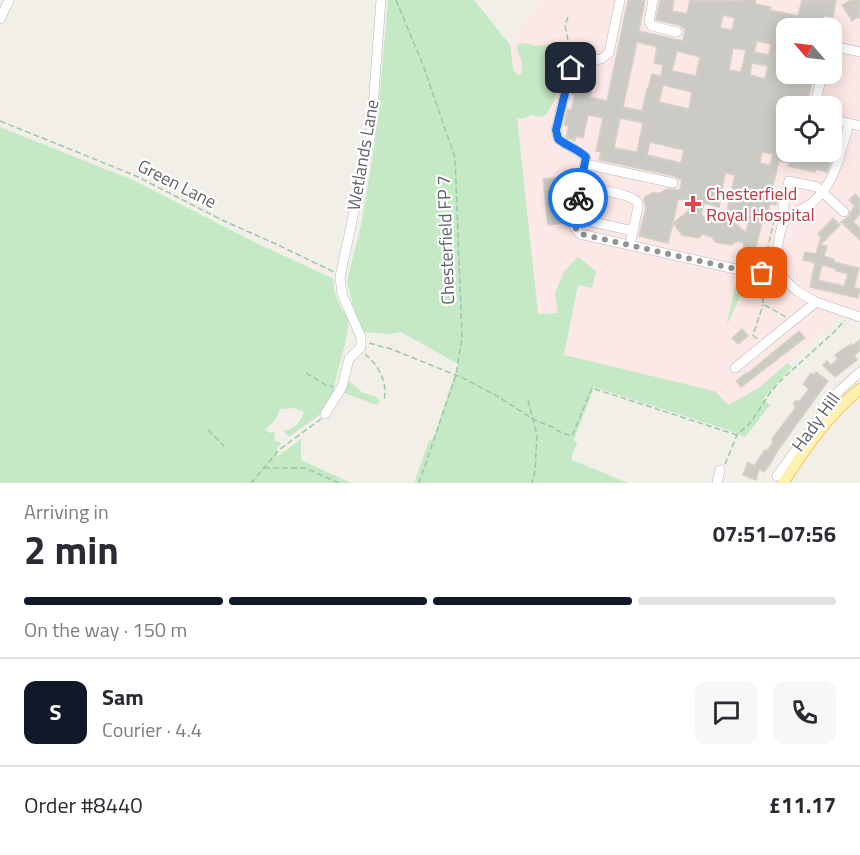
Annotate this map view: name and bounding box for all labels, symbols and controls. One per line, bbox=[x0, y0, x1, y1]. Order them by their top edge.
north arrow bbox=[776, 18, 842, 84]
map controls bbox=[776, 18, 842, 162]
pin bbox=[545, 42, 596, 93]
icon: home bbox=[554, 51, 587, 84]
button: locate bbox=[776, 96, 842, 162]
street label: Wetlands Lane bbox=[339, 97, 386, 212]
street label: Green Lane bbox=[133, 152, 221, 215]
courier bbox=[548, 168, 608, 228]
street label: Chesterfield FP 7 bbox=[430, 175, 461, 305]
place label: Chesterfield Royal Hospital bbox=[706, 180, 815, 228]
icon: bike bbox=[562, 182, 595, 215]
marker: Chesterfield Royal Hospital bbox=[684, 195, 702, 213]
pin bbox=[736, 247, 787, 298]
icon: bag bbox=[745, 256, 778, 289]
street label: Hady Hill bbox=[785, 386, 846, 457]
text: Arriving in bbox=[24, 496, 109, 527]
text: 07:51–07:56 bbox=[713, 517, 836, 551]
text: 2 min bbox=[24, 520, 119, 579]
text: On the way · 150 m bbox=[24, 614, 187, 645]
text: Sam bbox=[102, 680, 144, 714]
button: chat bbox=[695, 681, 758, 744]
button: phone bbox=[773, 681, 836, 744]
text: S bbox=[50, 695, 61, 729]
text: Courier · 4.4 bbox=[102, 714, 202, 745]
text: Order #8440 bbox=[24, 788, 143, 822]
text: £11.17 bbox=[769, 788, 836, 822]

